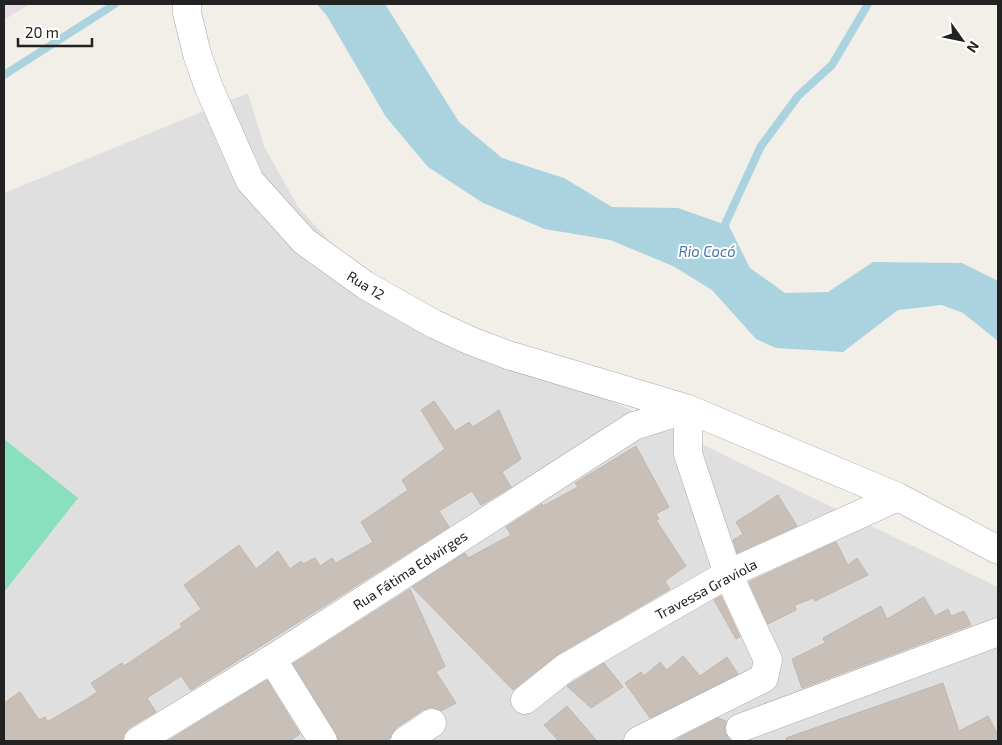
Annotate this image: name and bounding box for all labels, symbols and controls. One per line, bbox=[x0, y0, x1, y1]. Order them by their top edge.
scale bar bbox=[18, 15, 91, 47]
north arrow bbox=[937, 15, 987, 65]
text: 20 m bbox=[25, 23, 59, 41]
text: N bbox=[963, 38, 983, 56]
water label: Rio Cocó bbox=[678, 242, 736, 260]
street label: Rua 12 bbox=[344, 267, 388, 303]
street label: Rua Fátima Edwirges bbox=[350, 527, 470, 613]
street label: Travessa Graviola bbox=[652, 555, 760, 623]

